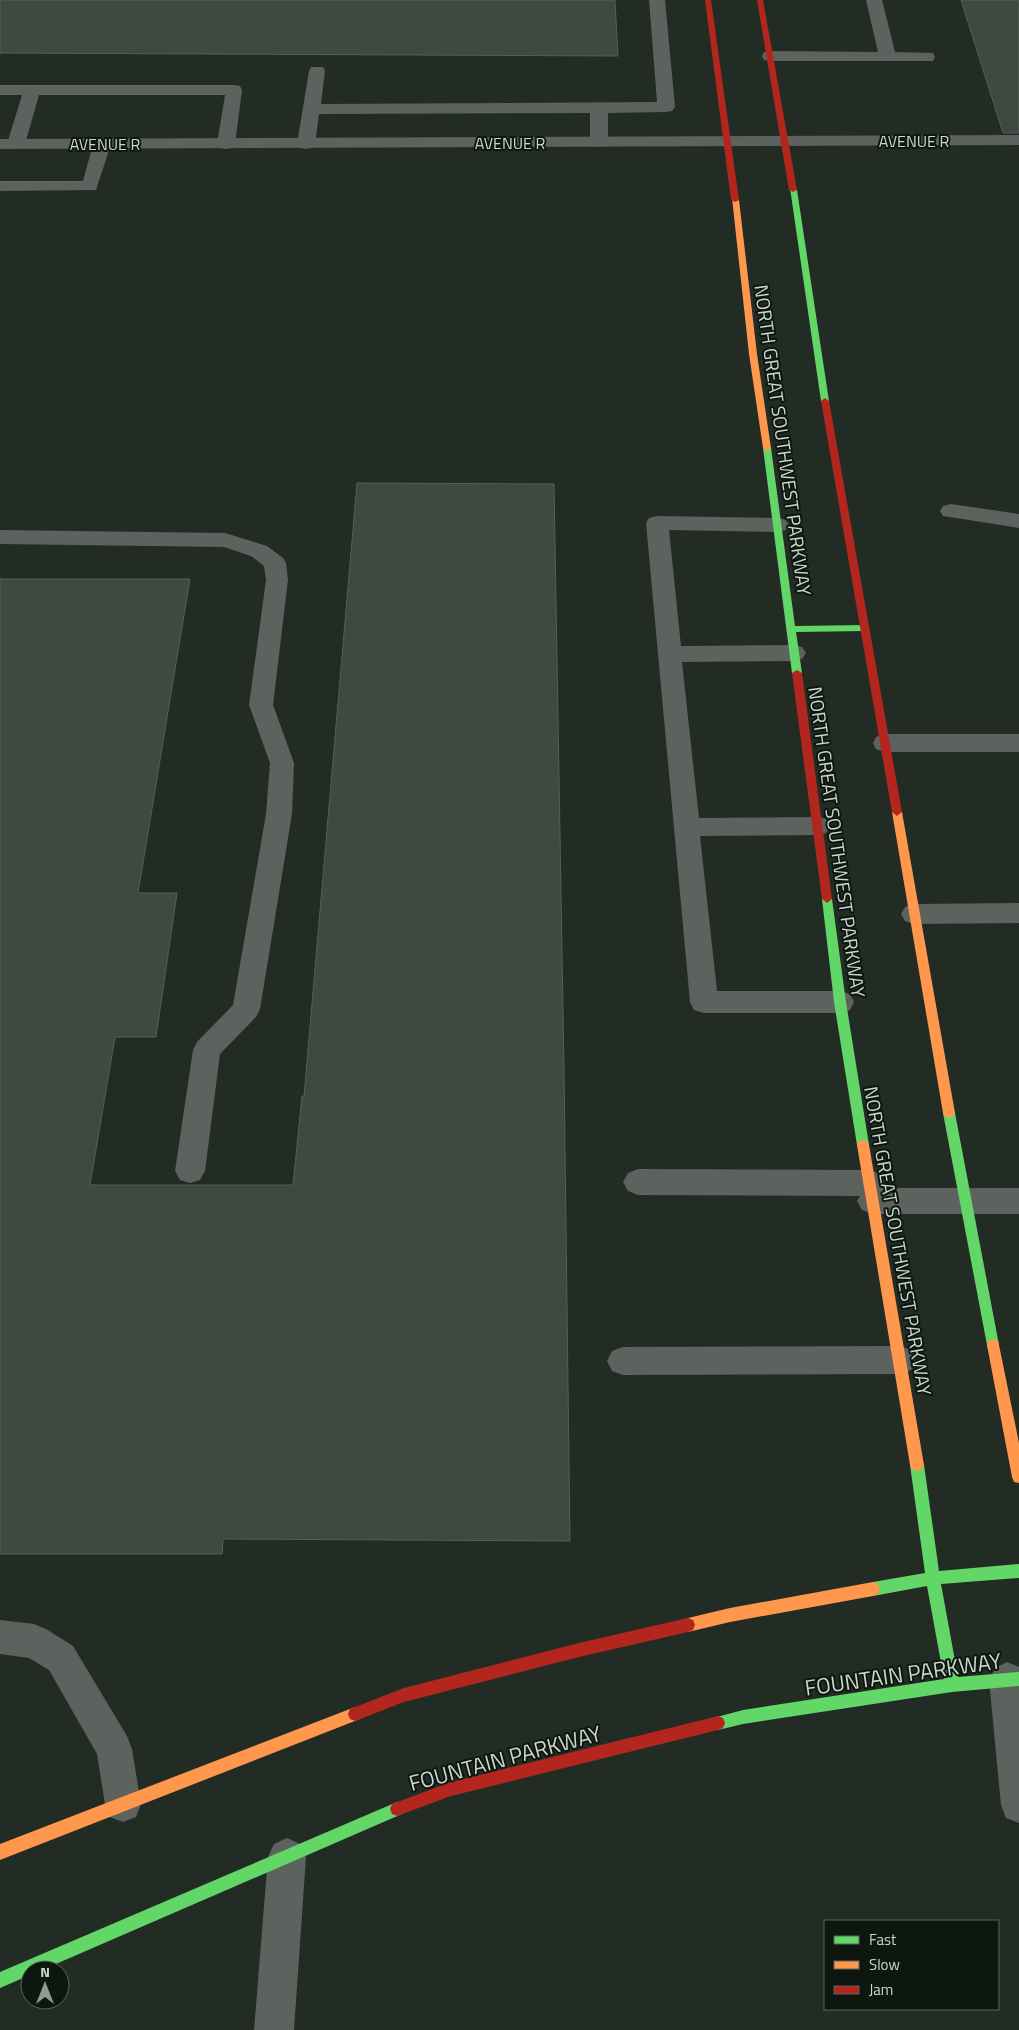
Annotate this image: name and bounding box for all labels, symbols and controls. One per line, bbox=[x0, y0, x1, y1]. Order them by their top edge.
street label: AVENUE R bbox=[879, 129, 949, 153]
street label: AVENUE R bbox=[475, 131, 545, 155]
street label: AVENUE R bbox=[70, 132, 140, 156]
street label: NORTH GREAT SOUTHWEST PARKWAY bbox=[747, 283, 820, 598]
street label: NORTH GREAT SOUTHWEST PARKWAY bbox=[801, 685, 874, 1000]
street label: NORTH GREAT SOUTHWEST PARKWAY bbox=[857, 1084, 940, 1399]
street label: FOUNTAIN PARKWAY bbox=[803, 1643, 1004, 1705]
street label: FOUNTAIN PARKWAY bbox=[405, 1716, 605, 1800]
legend bbox=[824, 1920, 999, 2010]
text: Fast bbox=[869, 1928, 897, 1951]
text: Slow bbox=[869, 1953, 900, 1976]
north arrow bbox=[20, 1960, 70, 2010]
text: N bbox=[40, 1961, 50, 1982]
text: Jam bbox=[869, 1978, 893, 2001]

